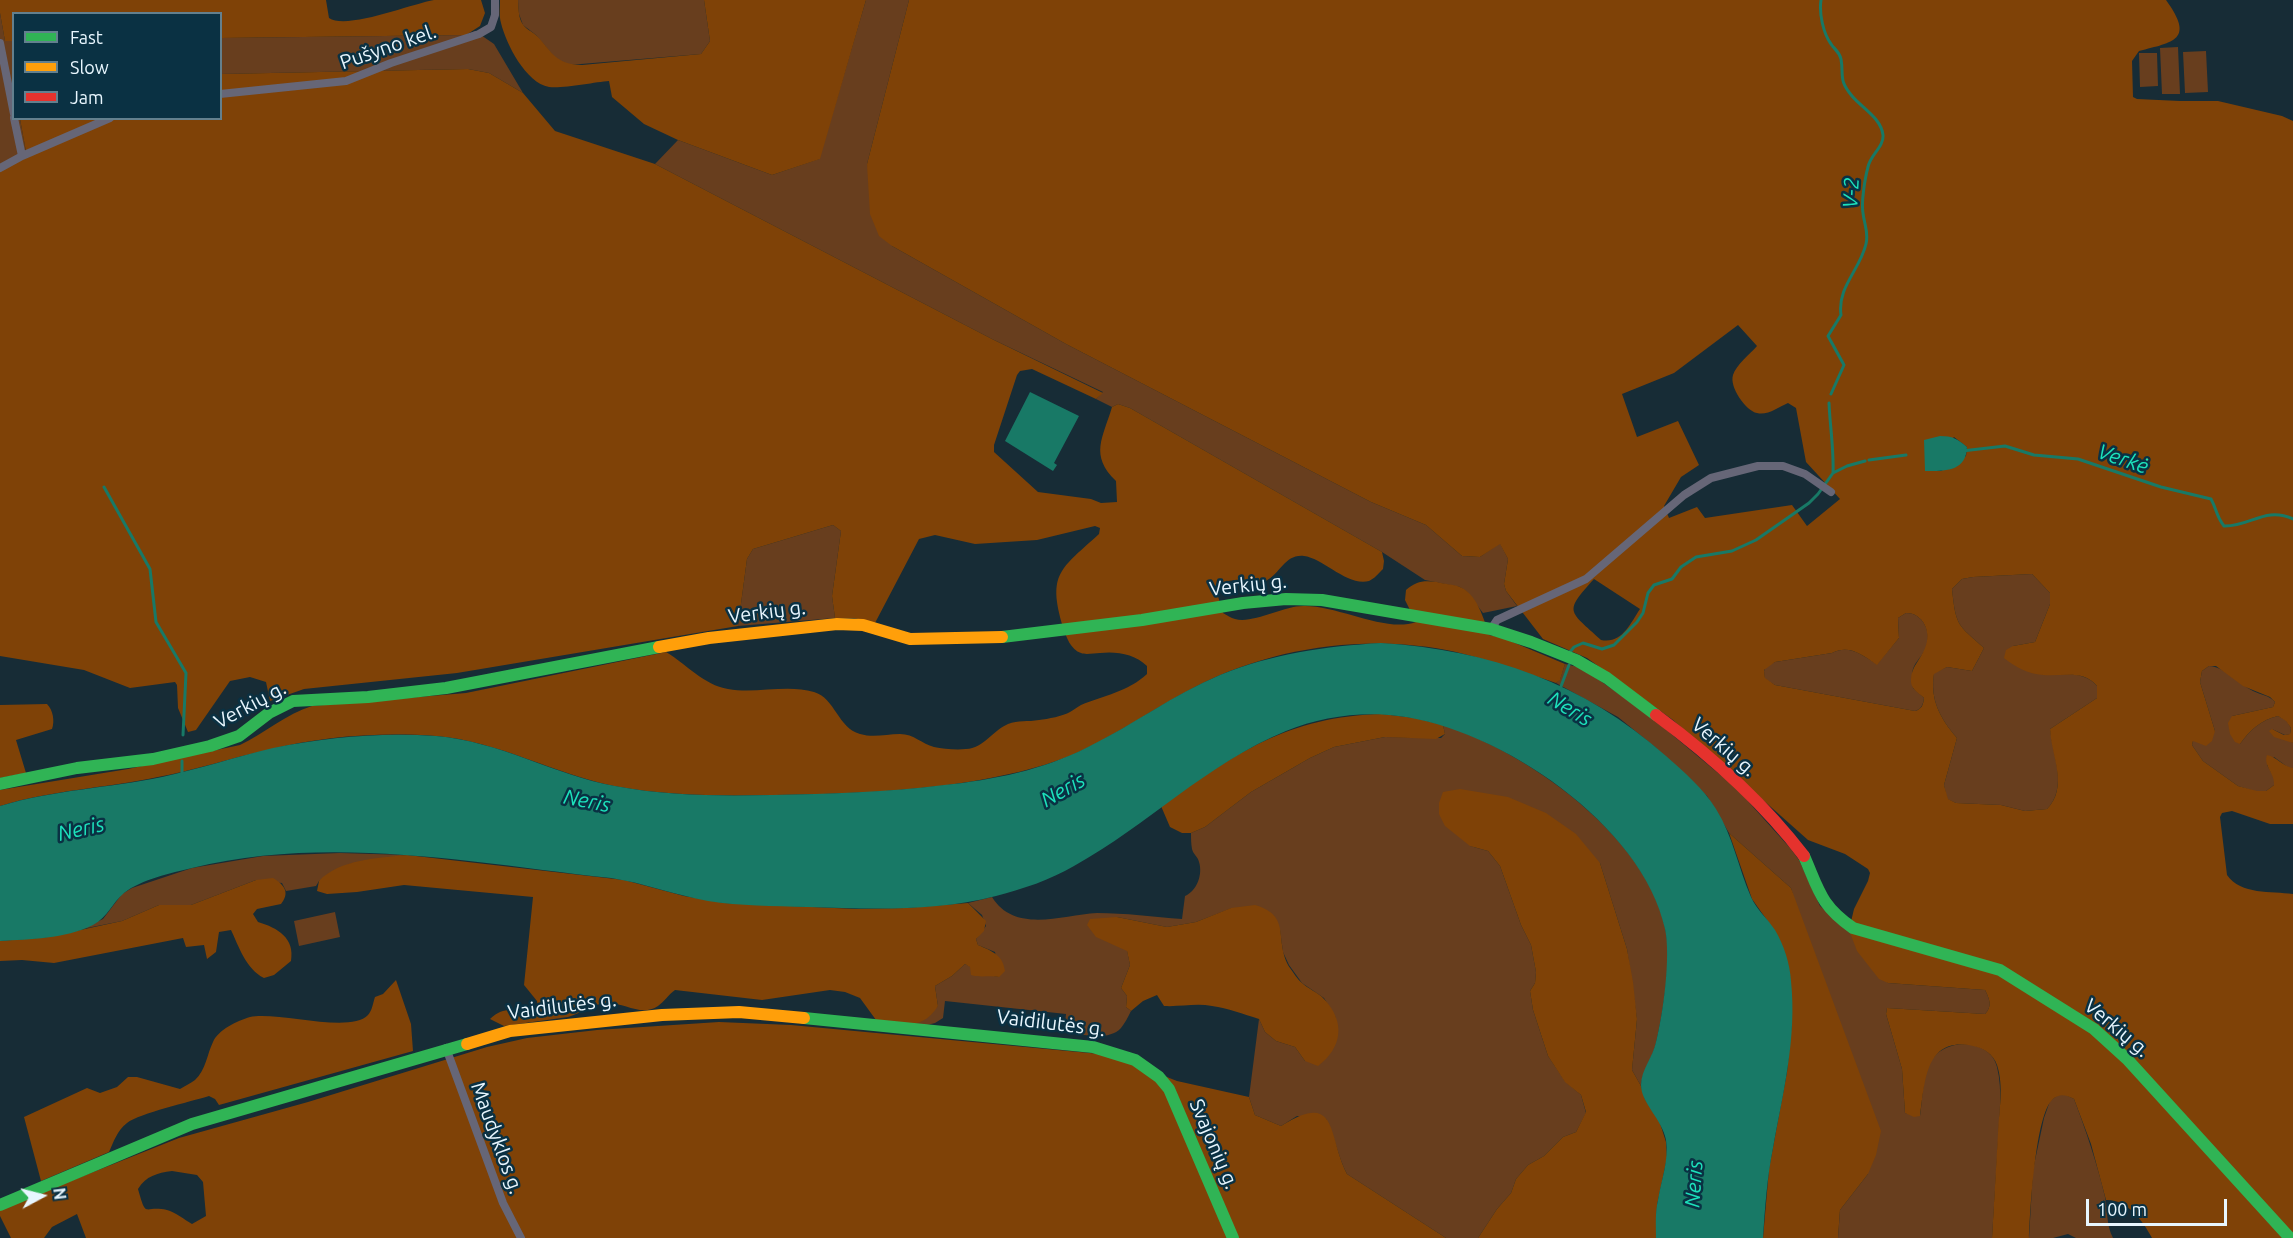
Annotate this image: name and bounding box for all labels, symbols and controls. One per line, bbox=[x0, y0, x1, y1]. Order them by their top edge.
legend bbox=[12, 12, 222, 120]
street label: Pušyno kel. bbox=[337, 19, 439, 75]
text: Fast bbox=[70, 27, 103, 47]
text: Slow bbox=[70, 57, 109, 77]
text: Jam bbox=[70, 87, 104, 107]
water label: V-2 bbox=[1838, 177, 1864, 209]
water label: Verkė bbox=[2094, 439, 2152, 479]
street label: Verkių g. bbox=[1208, 569, 1288, 601]
street label: Verkių g. bbox=[727, 595, 807, 629]
street label: Verkių g. bbox=[210, 676, 290, 734]
water label: Neris bbox=[1543, 686, 1597, 732]
street label: Verkių g. bbox=[1687, 712, 1761, 782]
water label: Neris bbox=[1036, 767, 1090, 813]
water label: Neris bbox=[561, 784, 613, 818]
water label: Neris bbox=[55, 811, 107, 847]
street label: Vaidilutės g. bbox=[506, 987, 618, 1025]
street label: Verkių g. bbox=[2079, 994, 2155, 1062]
street label: Vaidilutės g. bbox=[995, 1004, 1107, 1042]
street label: Maudyklos g. bbox=[466, 1079, 528, 1197]
street label: Svajonių g. bbox=[1184, 1095, 1244, 1193]
water label: Neris bbox=[1680, 1160, 1708, 1208]
north arrow bbox=[12, 1166, 72, 1226]
text: N bbox=[50, 1187, 70, 1201]
scale bar bbox=[2089, 1187, 2230, 1225]
text: 100 m bbox=[2097, 1199, 2147, 1219]

